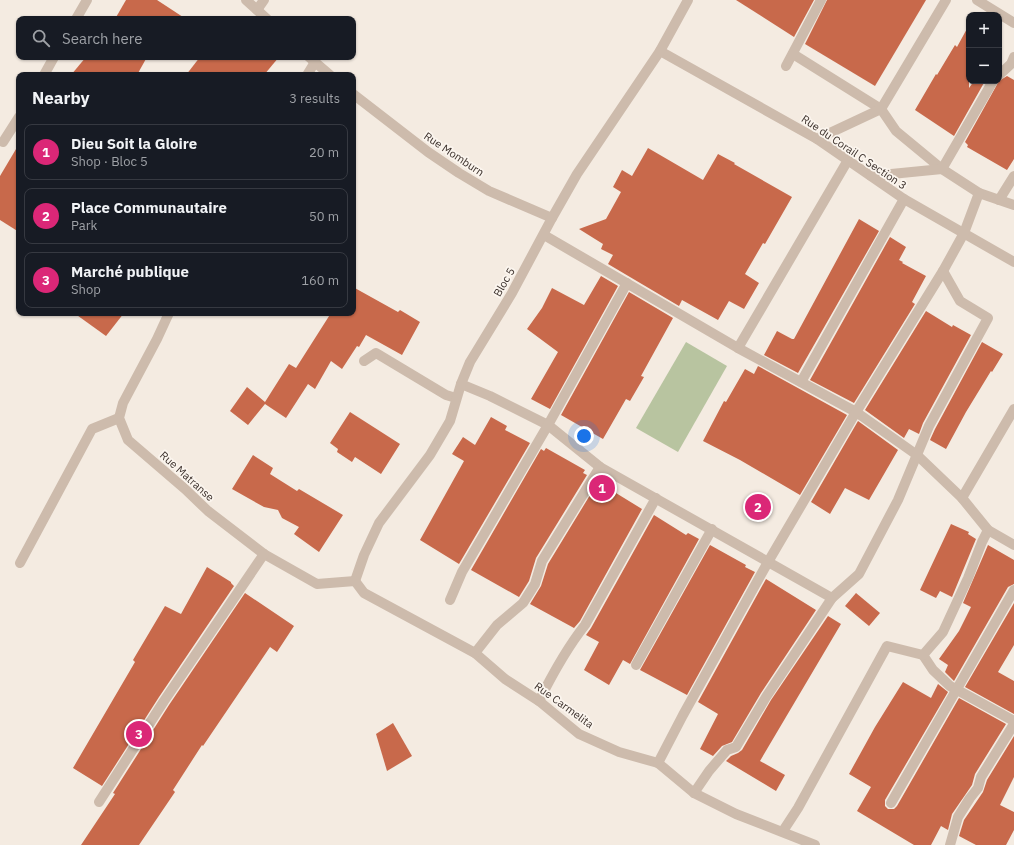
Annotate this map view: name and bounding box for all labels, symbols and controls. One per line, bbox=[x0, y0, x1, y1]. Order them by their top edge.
map controls bbox=[966, 12, 1002, 84]
button: + bbox=[966, 12, 1002, 48]
search box bbox=[16, 16, 356, 60]
icon: search bbox=[30, 27, 52, 49]
text: Search here bbox=[62, 29, 142, 48]
button: − bbox=[966, 48, 1002, 84]
text: Nearby bbox=[32, 87, 90, 109]
text: 3 results bbox=[289, 90, 340, 107]
street label: Rue du Corail C Section 3 bbox=[799, 112, 909, 192]
street label: Rue Momburn bbox=[421, 129, 487, 179]
text: Dieu Soit la Gloire bbox=[71, 134, 197, 153]
text: 1 bbox=[42, 144, 50, 161]
text: 20 m bbox=[309, 144, 339, 161]
text: Shop · Bloc 5 bbox=[71, 153, 148, 170]
text: Place Communautaire bbox=[71, 198, 227, 217]
text: 2 bbox=[42, 208, 50, 225]
text: 50 m bbox=[309, 208, 339, 225]
text: Park bbox=[71, 217, 97, 234]
text: Marché publique bbox=[71, 262, 189, 281]
street label: Bloc 5 bbox=[490, 265, 518, 299]
text: 3 bbox=[42, 272, 50, 289]
text: 160 m bbox=[301, 272, 339, 289]
text: Shop bbox=[71, 281, 101, 298]
your location bbox=[574, 426, 594, 446]
street label: Rue Matranse bbox=[157, 448, 217, 504]
pin: 1 bbox=[589, 473, 615, 503]
pin: 2 bbox=[745, 492, 771, 522]
street label: Rue Carmelita bbox=[532, 679, 596, 731]
pin: 3 bbox=[126, 719, 152, 749]

